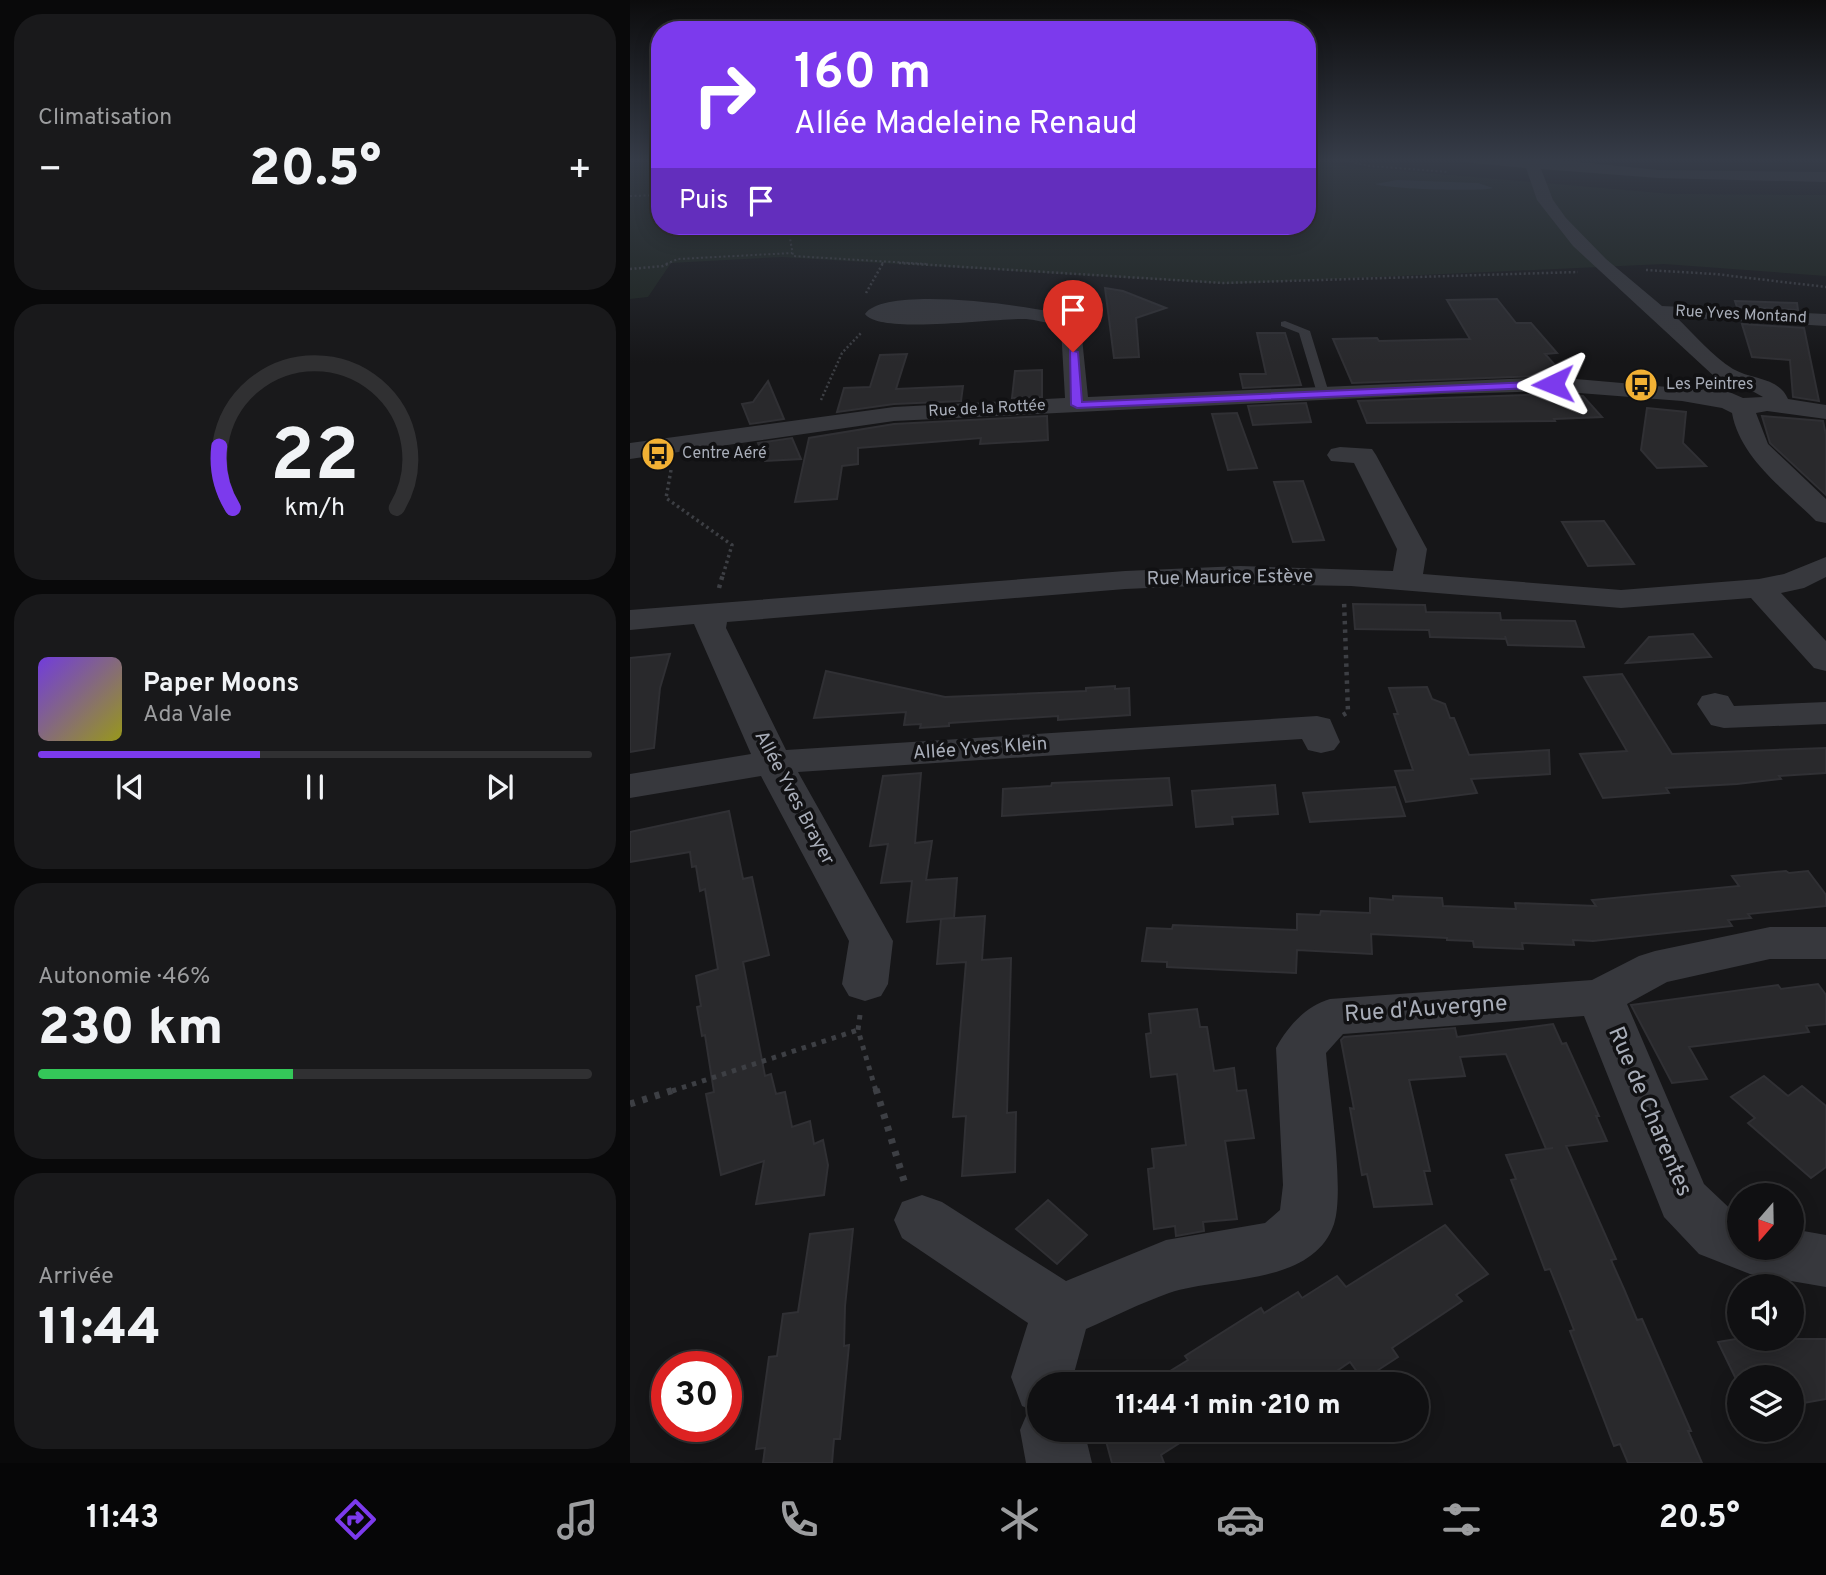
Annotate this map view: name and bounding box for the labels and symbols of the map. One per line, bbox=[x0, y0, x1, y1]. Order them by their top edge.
pin bbox=[1043, 280, 1103, 352]
street label: Rue Yves Montand bbox=[1675, 302, 1807, 328]
position arrow bbox=[1516, 347, 1590, 421]
bus stop icon: Les Peintres bbox=[1622, 366, 1660, 404]
place label: Les Peintres bbox=[1666, 375, 1753, 395]
street label: Rue de la Rottée bbox=[928, 396, 1046, 422]
bus stop icon: Centre Aéré bbox=[639, 435, 677, 473]
place label: Centre Aéré bbox=[682, 444, 767, 464]
street label: Rue Maurice Estève bbox=[1147, 565, 1313, 591]
street label: Allée Yves Brayer bbox=[749, 727, 840, 870]
street label: Allée Yves Klein bbox=[912, 732, 1048, 766]
street label: Rue d'Auvergne bbox=[1343, 990, 1509, 1030]
street label: Rue de Charentes bbox=[1600, 1023, 1698, 1201]
north arrow bbox=[1727, 1183, 1804, 1260]
speed limit sign: 30 bbox=[651, 1351, 742, 1442]

